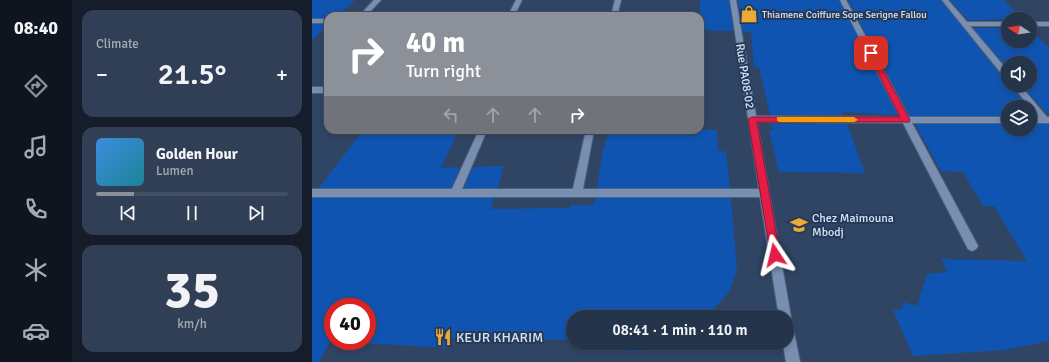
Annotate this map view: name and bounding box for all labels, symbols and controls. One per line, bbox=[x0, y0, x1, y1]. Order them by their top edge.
shop icon: Thiamene Coiffure Sope Serigne Fallou bbox=[739, 4, 759, 24]
place label: Thiamene Coiffure Sope Serigne Fallou bbox=[762, 9, 927, 21]
north arrow bbox=[1001, 12, 1037, 48]
map controls bbox=[1001, 12, 1037, 136]
text: 08:40 bbox=[14, 17, 58, 39]
text: 40 m bbox=[406, 26, 465, 60]
icon: right bbox=[340, 28, 392, 80]
text: Climate bbox=[96, 36, 139, 52]
pin bbox=[854, 36, 888, 70]
street label: Rue PA08-02 bbox=[732, 42, 757, 110]
icon: arrive bbox=[860, 42, 882, 64]
text: 21.5° bbox=[158, 56, 226, 93]
button: sound bbox=[1001, 56, 1037, 92]
text: Turn right bbox=[406, 60, 481, 82]
text: − bbox=[96, 61, 108, 88]
text: + bbox=[276, 61, 288, 88]
icon: directions bbox=[22, 72, 50, 100]
button: layers bbox=[1001, 100, 1037, 136]
icon: left bbox=[440, 104, 462, 126]
icon: ahead bbox=[482, 104, 504, 126]
icon: ahead bbox=[524, 104, 546, 126]
icon: right bbox=[566, 104, 588, 126]
icon: music bbox=[22, 133, 50, 161]
text: Golden Hour bbox=[156, 145, 238, 163]
text: Lumen bbox=[156, 163, 194, 179]
icon: phone bbox=[22, 195, 50, 223]
icon: previous bbox=[117, 202, 139, 224]
icon: pause bbox=[181, 202, 203, 224]
icon: next bbox=[245, 202, 267, 224]
place label: Chez Maimouna Mbodj bbox=[812, 211, 894, 240]
school or university icon: Chez Maimouna Mbodj bbox=[789, 215, 809, 235]
position arrow bbox=[754, 234, 796, 276]
icon: climate bbox=[22, 256, 50, 284]
text: 35 bbox=[164, 258, 220, 322]
speed limit sign: 40 bbox=[324, 298, 376, 350]
text: km/h bbox=[177, 316, 207, 332]
icon: car bbox=[22, 317, 50, 345]
text: 08:41 · 1 min · 110 m bbox=[613, 321, 747, 339]
restaurant icon: KEUR KHARIM bbox=[433, 327, 453, 347]
place label: KEUR KHARIM bbox=[456, 329, 543, 346]

